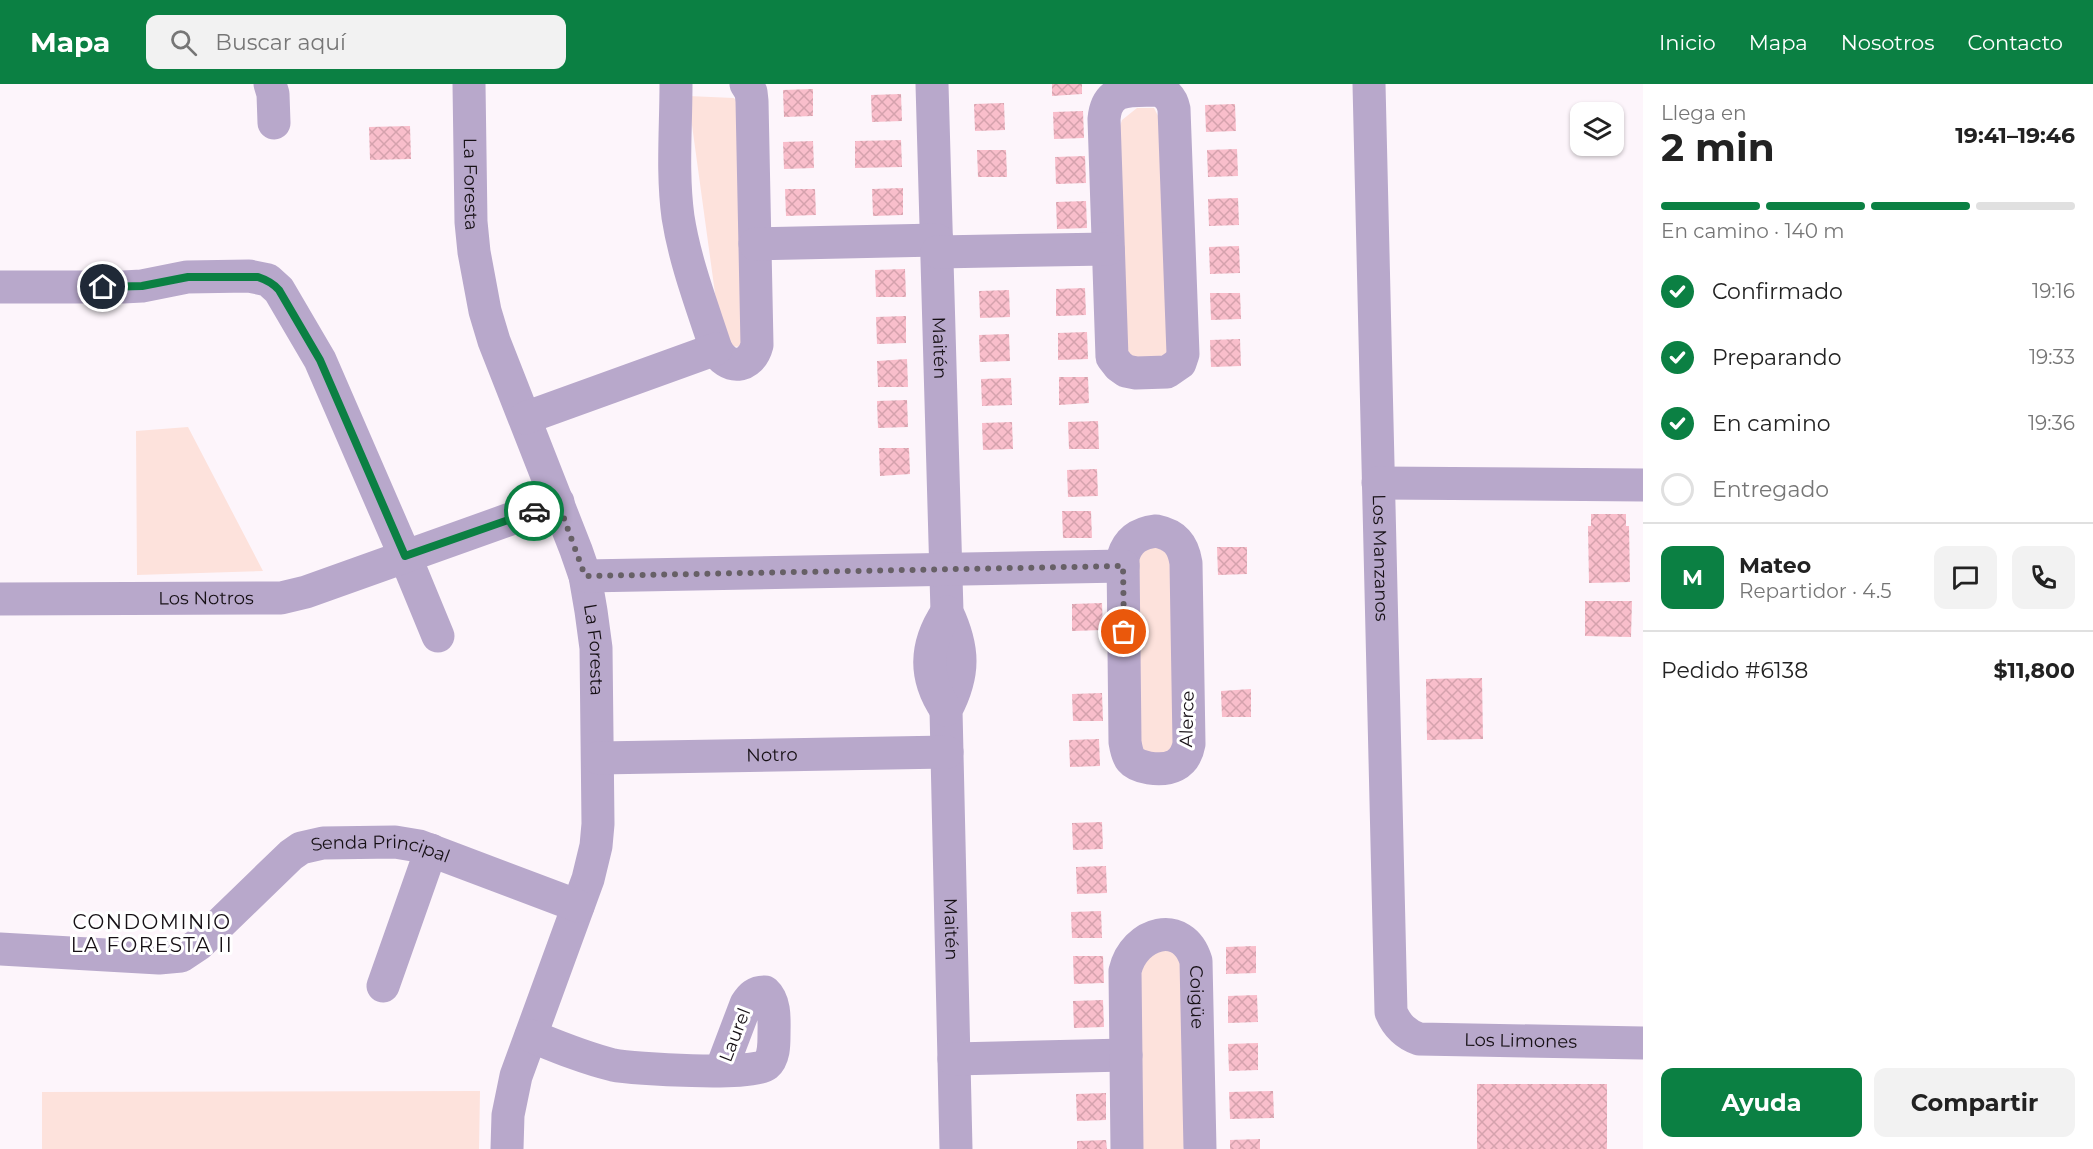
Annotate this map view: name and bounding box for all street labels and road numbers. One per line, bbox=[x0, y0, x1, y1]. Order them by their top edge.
street label: La Foresta bbox=[459, 138, 483, 231]
street label: Maitén bbox=[928, 316, 951, 379]
street label: Los Manzanos bbox=[1368, 494, 1393, 622]
street label: Los Notros bbox=[158, 587, 254, 609]
street label: La Foresta bbox=[579, 602, 608, 696]
street label: Alerce bbox=[1175, 690, 1199, 748]
street label: Notro bbox=[746, 744, 798, 766]
street label: Senda Principal bbox=[309, 831, 453, 868]
street label: Maitén bbox=[939, 898, 963, 961]
street label: Coigüe bbox=[1185, 965, 1208, 1029]
street label: Laurel bbox=[715, 1005, 755, 1065]
street label: Los Limones bbox=[1464, 1029, 1577, 1053]

